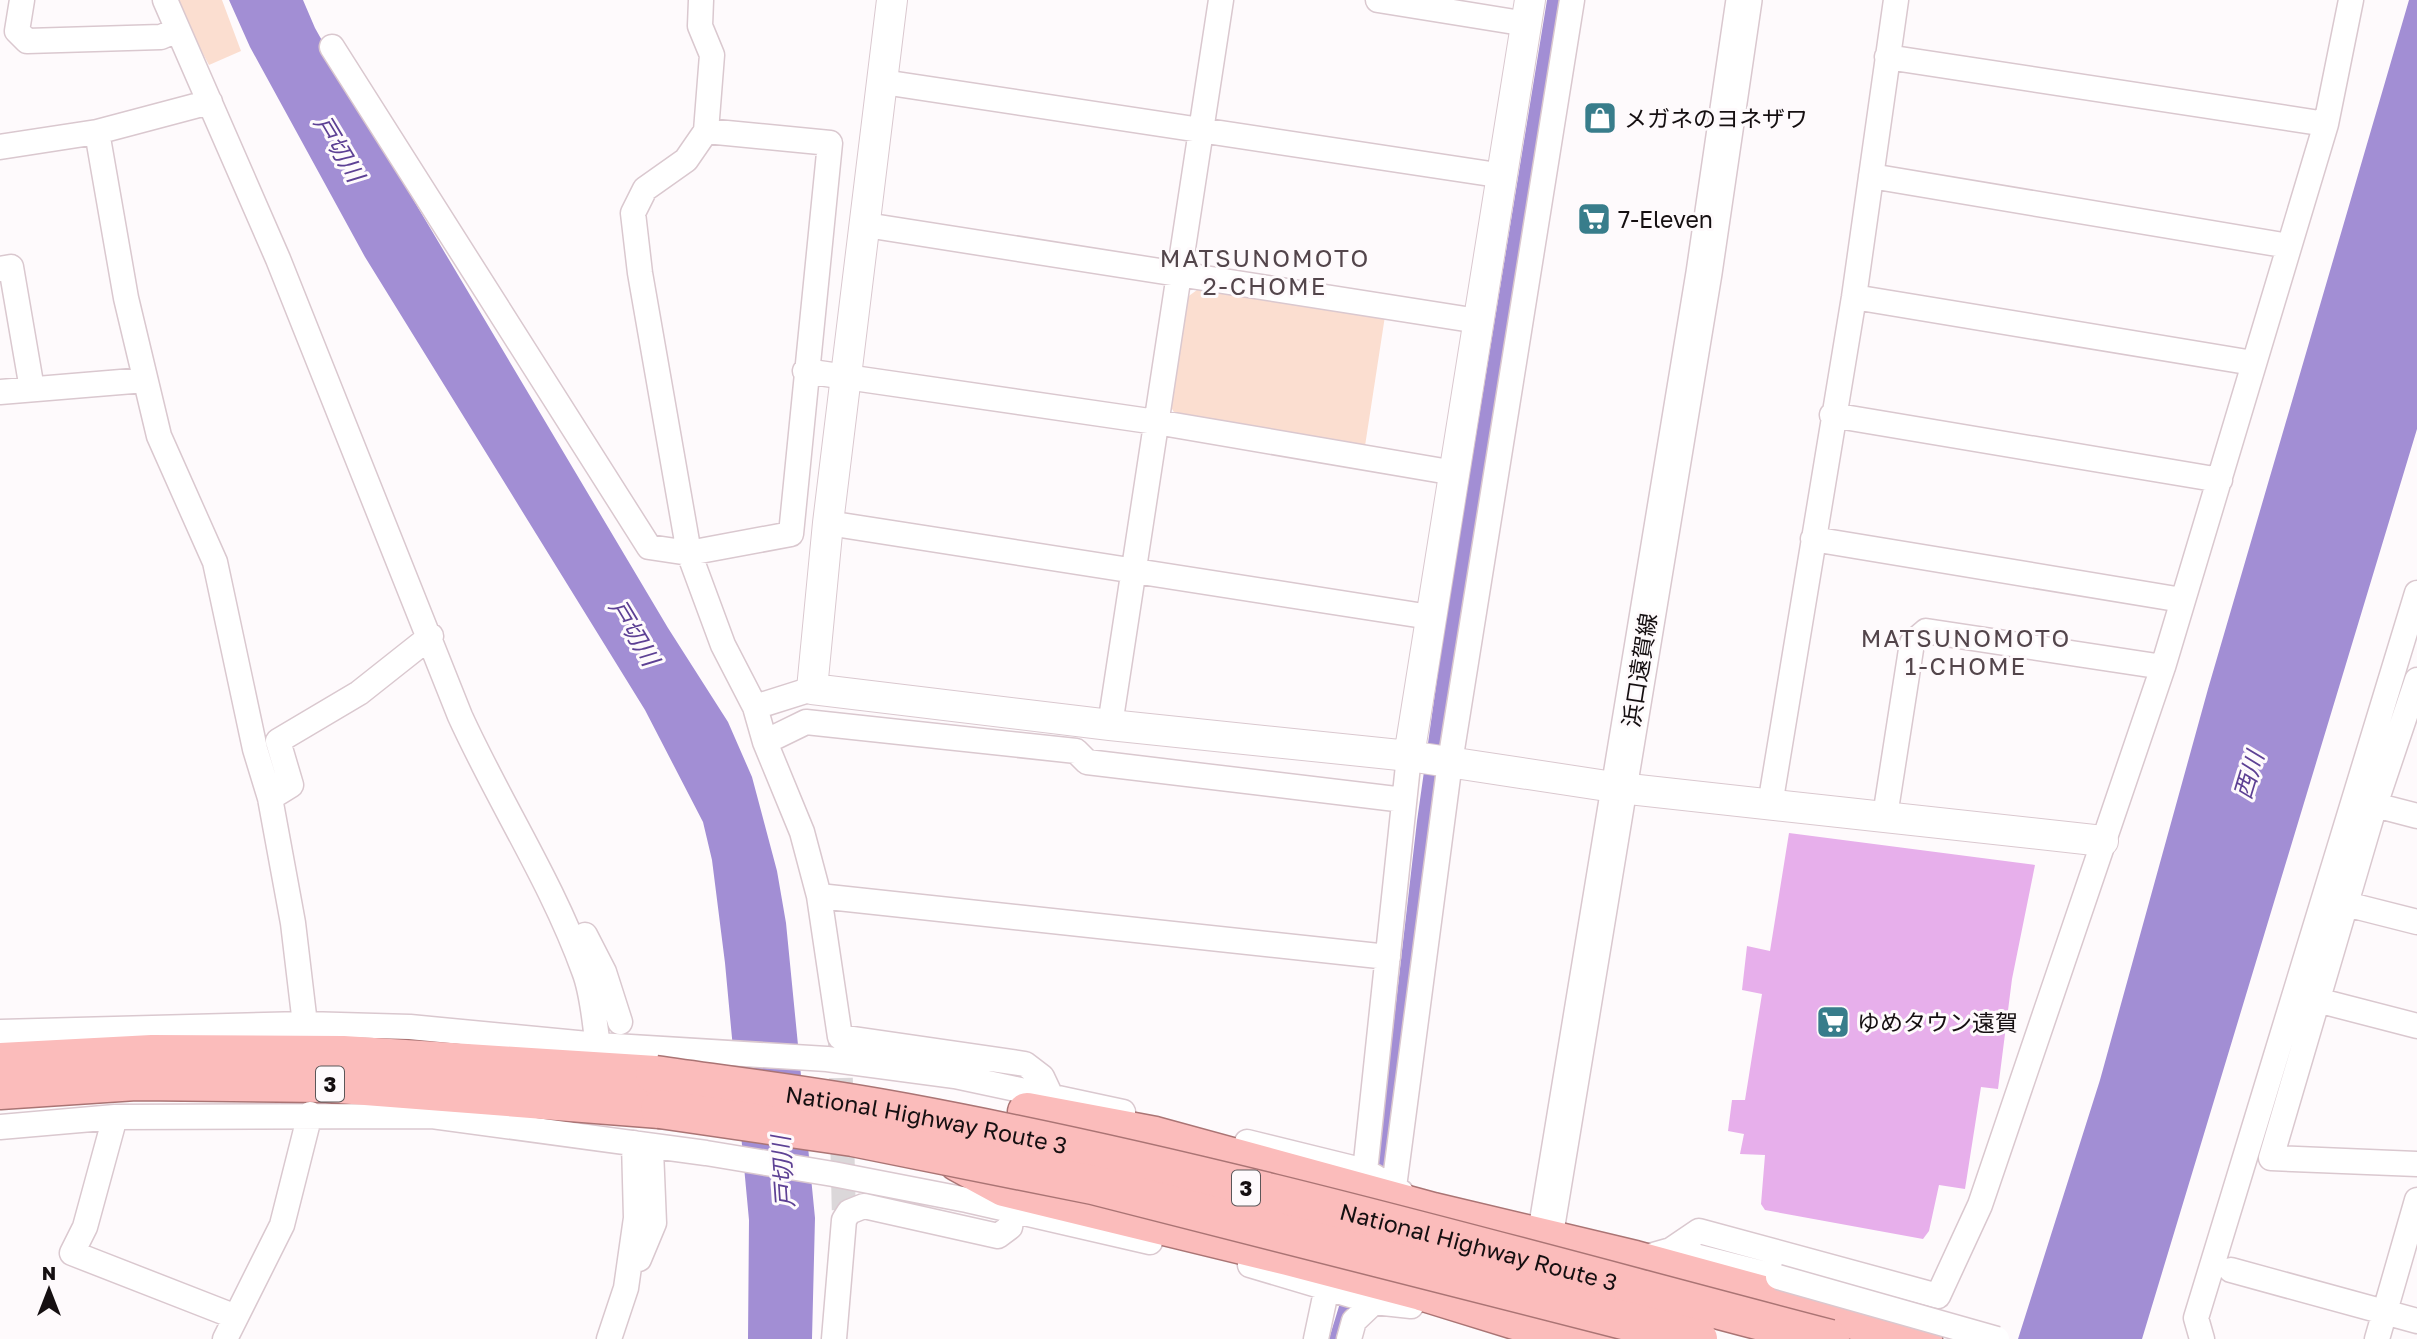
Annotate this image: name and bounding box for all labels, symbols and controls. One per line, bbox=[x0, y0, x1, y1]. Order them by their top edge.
shop icon: メガネのヨネザワ bbox=[1581, 99, 1619, 137]
place label: メガネのヨネザワ bbox=[1624, 104, 1808, 132]
water label: 戸切川 bbox=[309, 110, 373, 189]
supermarket icon: 7-Eleven bbox=[1575, 200, 1613, 238]
place label: 7-Eleven bbox=[1618, 205, 1713, 233]
district label: MATSUNOMOTO 2-CHOME bbox=[1160, 243, 1370, 300]
water label: 戸切川 bbox=[604, 594, 668, 673]
street label: 浜口遠賀線 bbox=[1616, 611, 1662, 729]
district label: MATSUNOMOTO 1-CHOME bbox=[1861, 623, 2071, 680]
water label: 西川 bbox=[2227, 745, 2270, 802]
supermarket icon: ゆめタウン遠賀 bbox=[1814, 1003, 1852, 1041]
place label: ゆめタウン遠賀 bbox=[1857, 1008, 2018, 1036]
road number: 3 bbox=[316, 1066, 344, 1102]
street label: National Highway Route 3 bbox=[784, 1079, 1070, 1159]
water label: 戸切川 bbox=[765, 1132, 799, 1209]
road number: 3 bbox=[1232, 1170, 1260, 1206]
street label: National Highway Route 3 bbox=[1337, 1197, 1620, 1296]
north arrow bbox=[14, 1255, 84, 1325]
text: N bbox=[42, 1261, 56, 1284]

